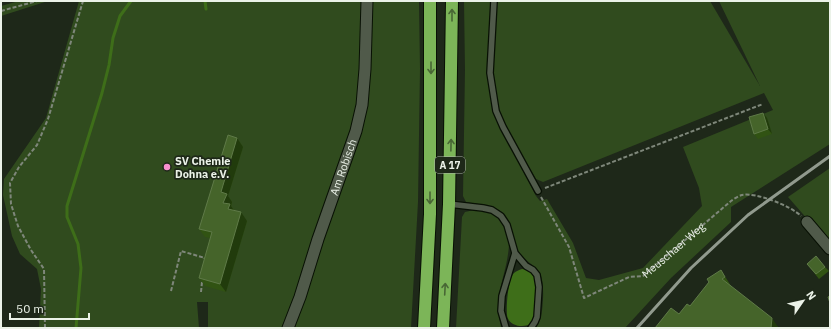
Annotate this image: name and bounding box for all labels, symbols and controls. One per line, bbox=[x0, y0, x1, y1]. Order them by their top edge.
one-way arrow bbox=[448, 9, 456, 22]
one-way arrow bbox=[427, 61, 435, 74]
street label: Am Robisch bbox=[327, 137, 360, 197]
one-way arrow bbox=[447, 139, 455, 152]
place label: SV Chemie Dohna e.V. bbox=[175, 154, 230, 181]
road number: A 17 bbox=[435, 157, 465, 173]
marker: SV Chemie Dohna e.V. bbox=[162, 162, 172, 172]
one-way arrow bbox=[426, 191, 434, 204]
street label: Meuschaer Weg bbox=[639, 219, 708, 281]
north arrow bbox=[783, 281, 823, 321]
one-way arrow bbox=[442, 283, 449, 296]
text: N bbox=[803, 288, 819, 303]
scale bar bbox=[10, 295, 89, 321]
text: 50 m bbox=[16, 301, 44, 316]

